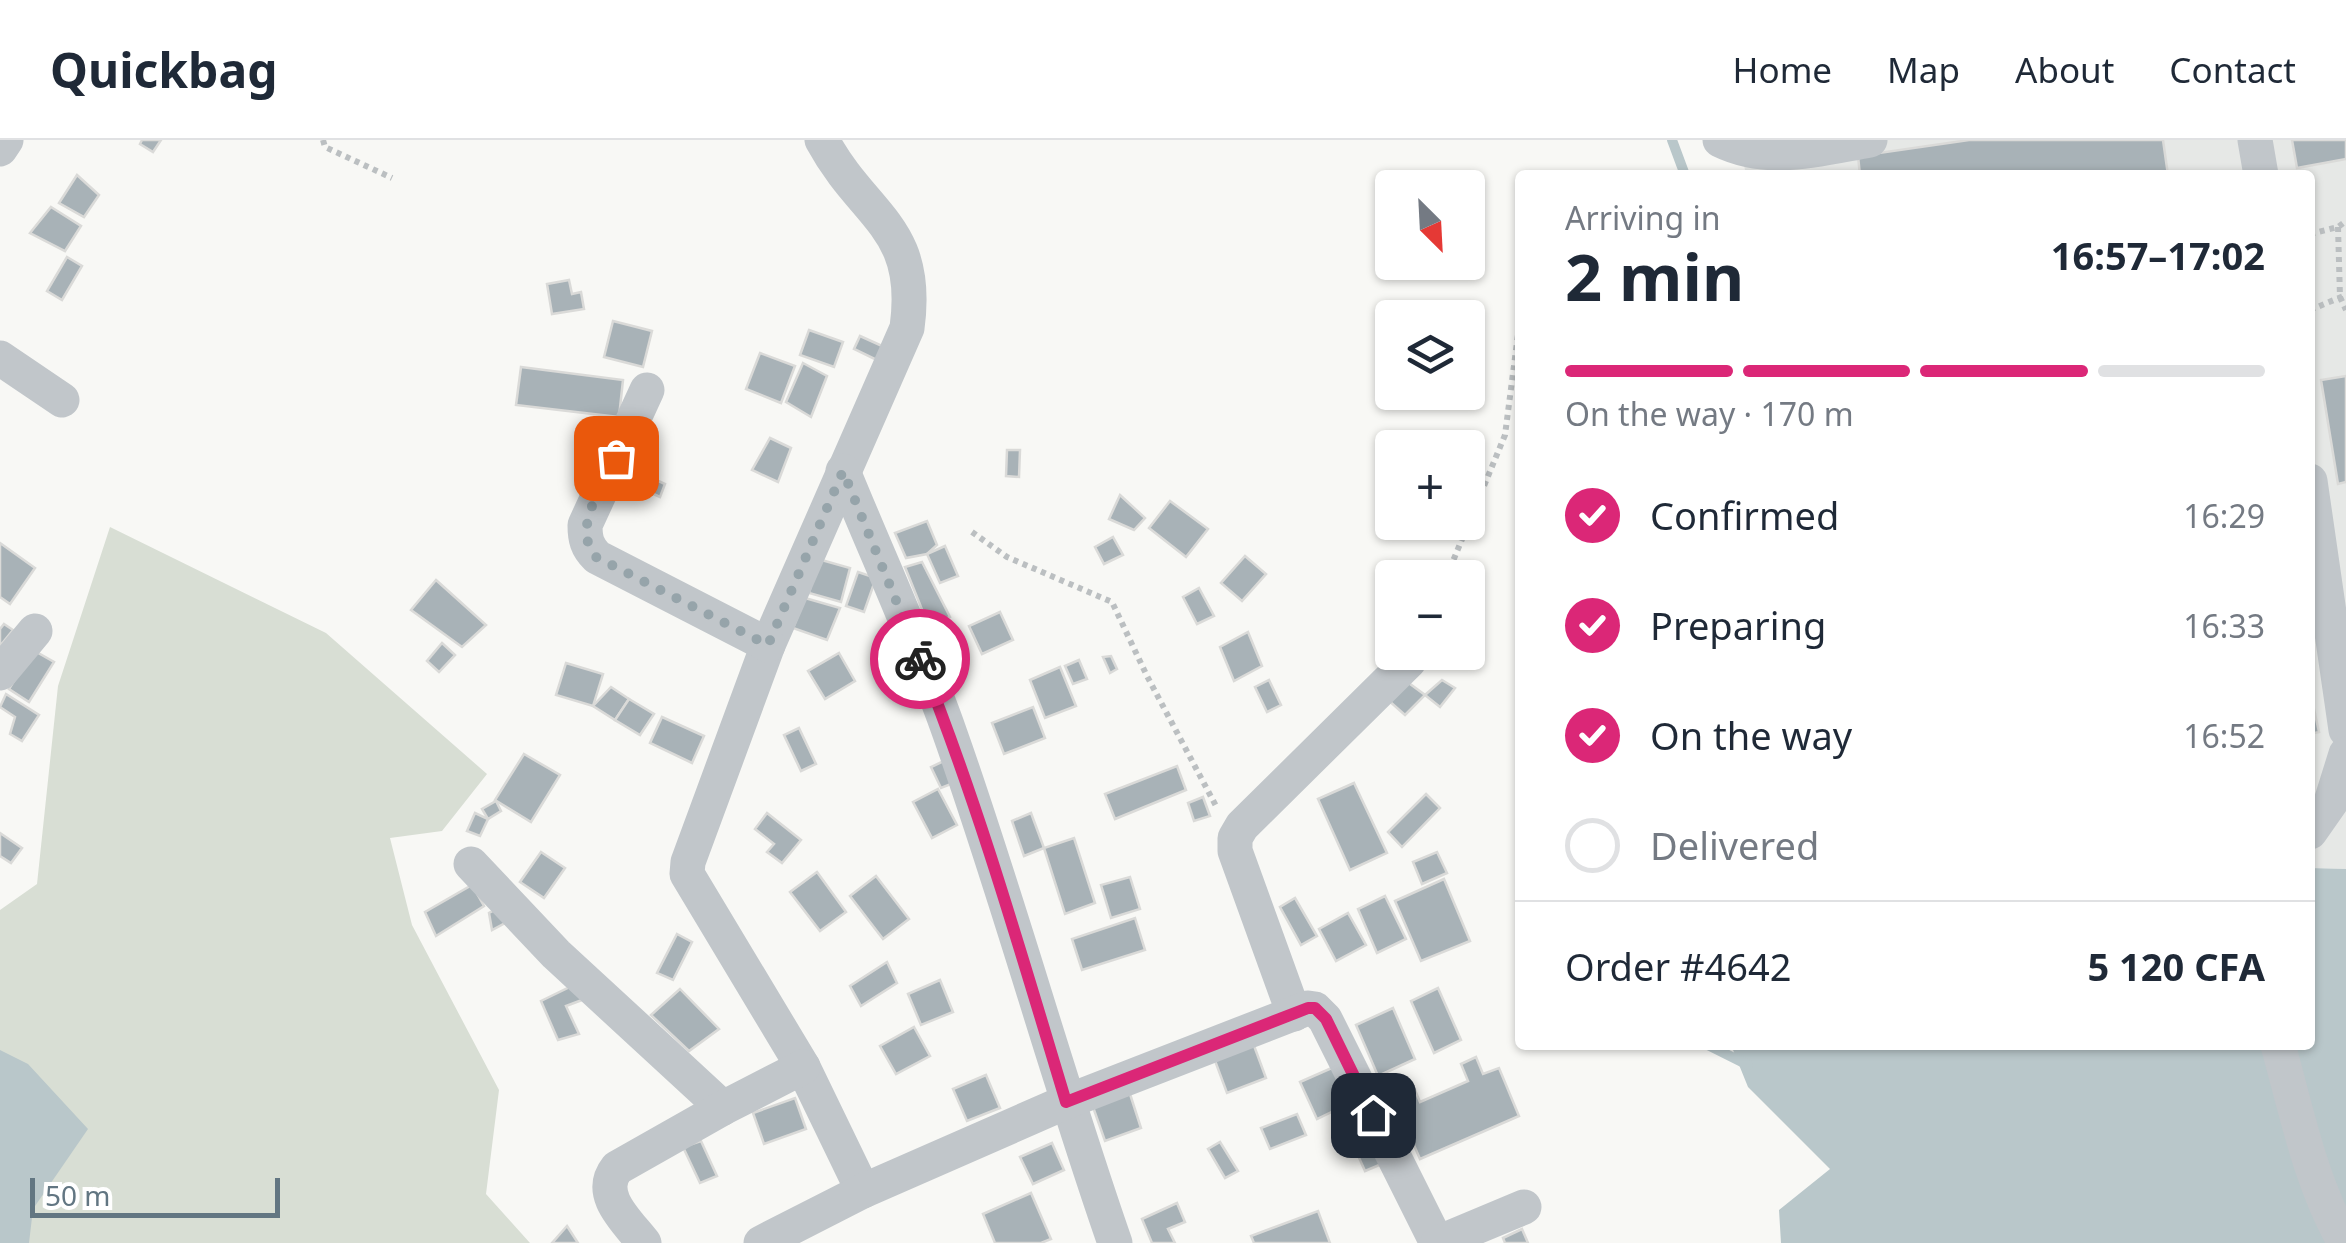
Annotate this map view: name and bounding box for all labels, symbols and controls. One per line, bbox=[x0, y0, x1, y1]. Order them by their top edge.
text: Quickbag bbox=[50, 37, 277, 102]
text: Home bbox=[1733, 46, 1832, 93]
text: Map bbox=[1887, 46, 1960, 93]
text: About bbox=[2015, 46, 2114, 93]
text: Contact bbox=[2169, 46, 2296, 93]
north arrow bbox=[1375, 170, 1485, 280]
map controls bbox=[1375, 170, 1485, 670]
text: Arriving in bbox=[1565, 196, 1720, 239]
text: 16:57–17:02 bbox=[2051, 229, 2265, 281]
text: 2 min bbox=[1565, 232, 1744, 320]
button: layers bbox=[1375, 300, 1485, 410]
text: On the way · 170 m bbox=[1565, 392, 1854, 435]
pin bbox=[574, 416, 659, 501]
button: + bbox=[1375, 430, 1485, 540]
icon: bag bbox=[589, 431, 644, 486]
icon: check bbox=[1565, 488, 1620, 543]
text: Confirmed bbox=[1650, 489, 1839, 541]
text: 16:29 bbox=[2183, 494, 2265, 537]
button: − bbox=[1375, 560, 1485, 670]
icon: check bbox=[1565, 598, 1620, 653]
text: Preparing bbox=[1650, 599, 1826, 651]
text: 16:33 bbox=[2183, 604, 2265, 647]
courier bbox=[870, 609, 970, 709]
icon: bike bbox=[893, 632, 948, 687]
icon: check bbox=[1565, 708, 1620, 763]
text: On the way bbox=[1650, 709, 1852, 761]
text: 16:52 bbox=[2183, 714, 2265, 757]
text: Delivered bbox=[1650, 819, 1819, 871]
text: Order #4642 bbox=[1565, 940, 1791, 992]
text: 5 120 CFA bbox=[2088, 940, 2265, 992]
pin bbox=[1331, 1073, 1416, 1158]
icon: home bbox=[1346, 1088, 1401, 1143]
scale bar bbox=[30, 1173, 280, 1218]
text: 50 m bbox=[45, 1176, 111, 1214]

